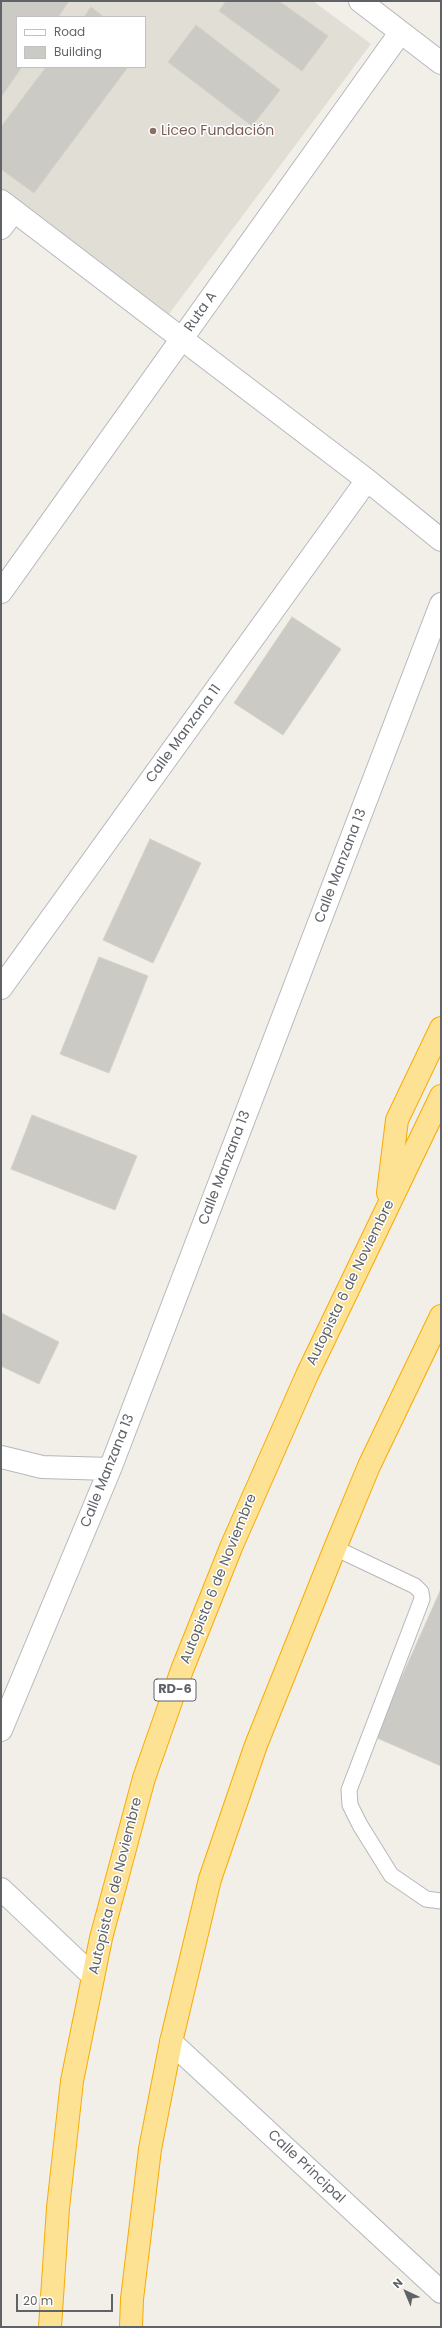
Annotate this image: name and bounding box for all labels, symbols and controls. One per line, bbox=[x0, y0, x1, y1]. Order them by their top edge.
legend bbox=[16, 16, 146, 68]
text: Road bbox=[54, 23, 85, 40]
text: Building bbox=[54, 43, 102, 60]
place label: Liceo Fundación bbox=[161, 123, 274, 139]
marker: Liceo Fundación bbox=[148, 126, 158, 136]
street label: Ruta A bbox=[181, 289, 221, 335]
street label: Calle Manzana 11 bbox=[143, 682, 225, 786]
street label: Calle Manzana 13 bbox=[312, 807, 370, 925]
street label: Calle Manzana 13 bbox=[196, 1109, 254, 1227]
street label: Autopista 6 de Noviembre bbox=[304, 1198, 398, 1368]
street label: Calle Manzana 13 bbox=[78, 1412, 138, 1530]
street label: Autopista 6 de Noviembre bbox=[177, 1491, 261, 1667]
road number: RD-6 bbox=[154, 1679, 196, 1701]
street label: Autopista 6 de Noviembre bbox=[86, 1796, 146, 1976]
street label: Calle Principal bbox=[264, 2127, 348, 2207]
north arrow bbox=[386, 2272, 426, 2312]
text: N bbox=[389, 2275, 406, 2292]
scale bar bbox=[18, 2286, 115, 2312]
text: 20 m bbox=[23, 2292, 53, 2309]

